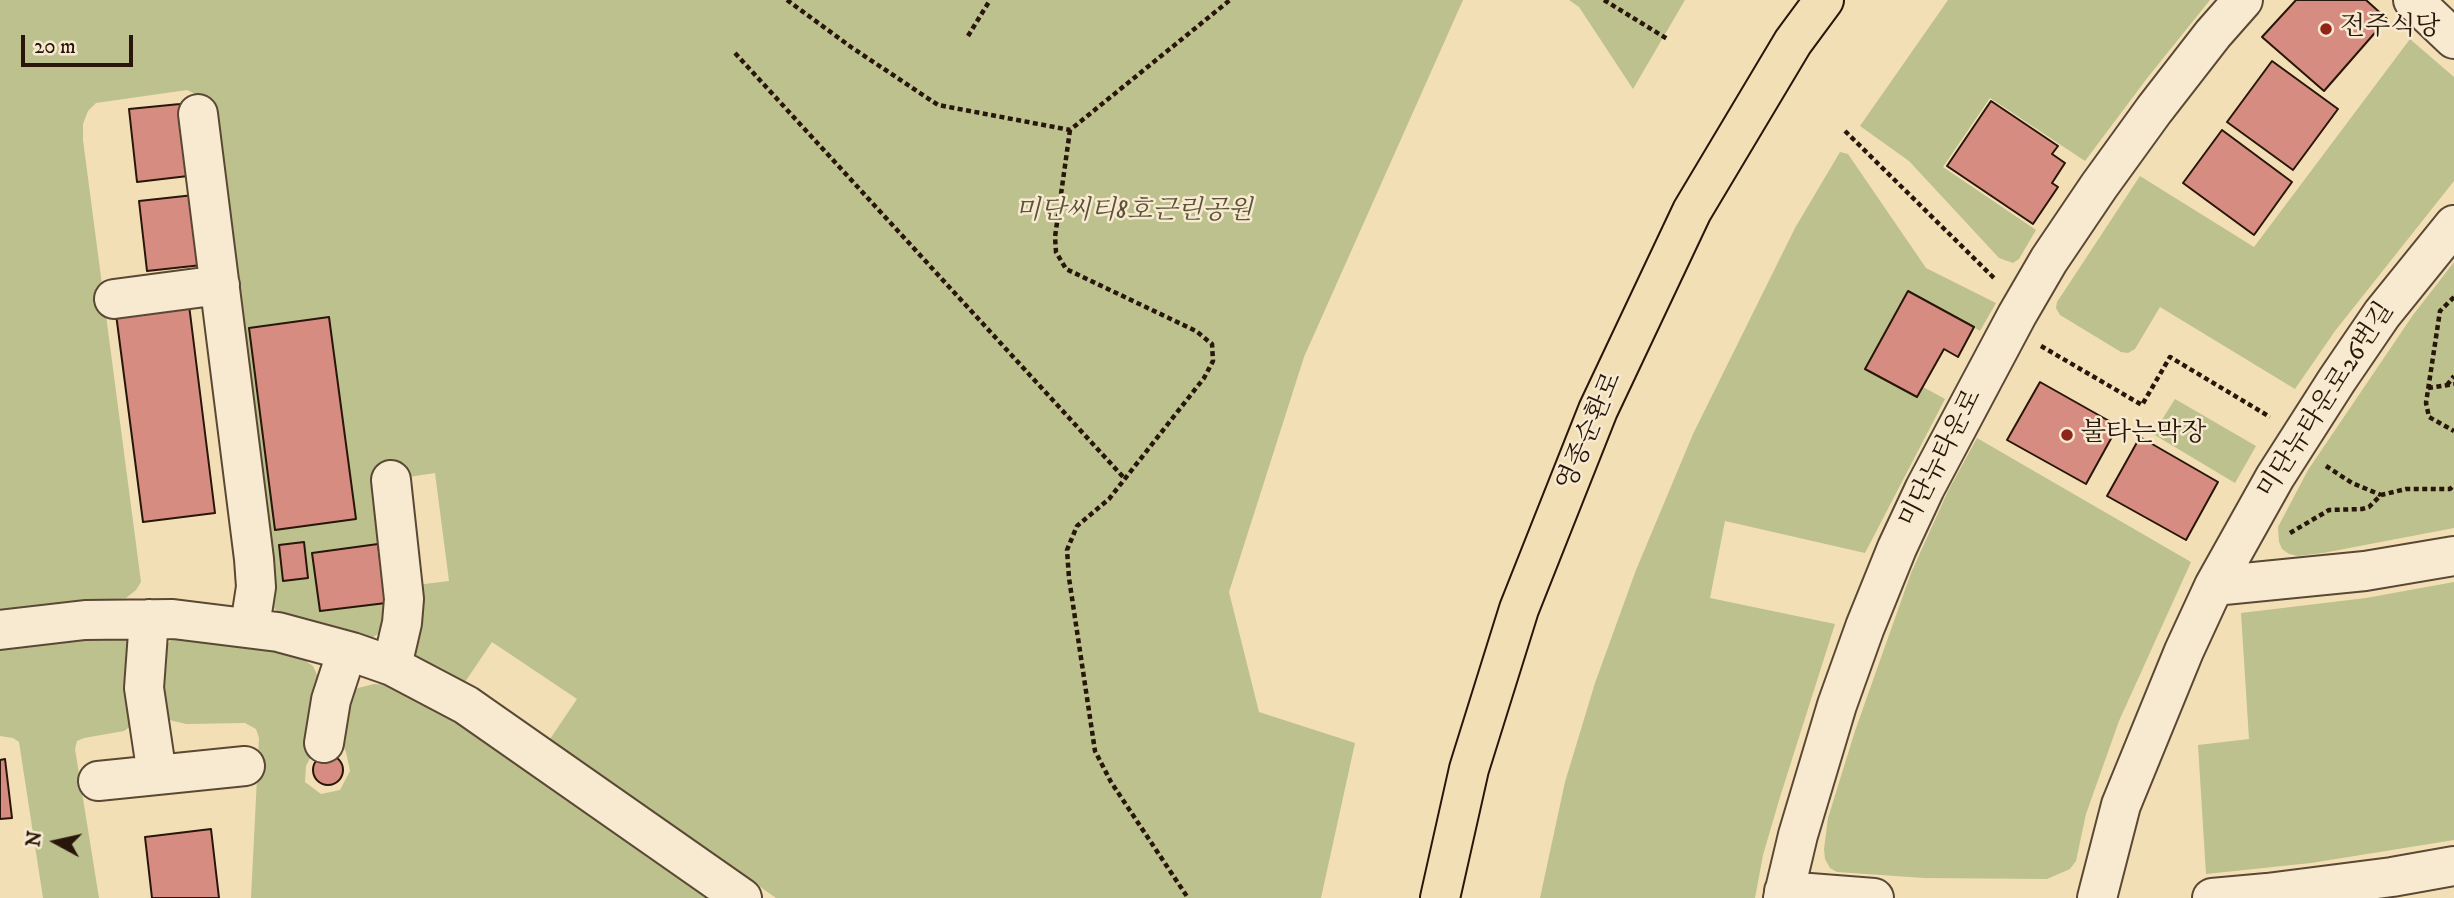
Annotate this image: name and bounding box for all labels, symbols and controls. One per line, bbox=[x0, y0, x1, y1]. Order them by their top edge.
place label: 전주식당 bbox=[2340, 13, 2440, 45]
scale bar bbox=[24, 21, 136, 65]
marker: 전주식당 bbox=[2318, 21, 2334, 37]
text: 20 m bbox=[34, 34, 76, 60]
park label: 미단씨티8호근린공원 bbox=[1015, 197, 1253, 229]
street label: 미단뉴타운로26번길 bbox=[2252, 297, 2402, 505]
street label: 영종순환로 bbox=[1552, 368, 1630, 496]
street label: 미단뉴타운로 bbox=[1894, 385, 1990, 533]
place label: 불타는막장 bbox=[2081, 419, 2207, 451]
marker: 불타는막장 bbox=[2059, 427, 2075, 443]
north arrow bbox=[21, 807, 91, 877]
text: N bbox=[22, 830, 47, 848]

